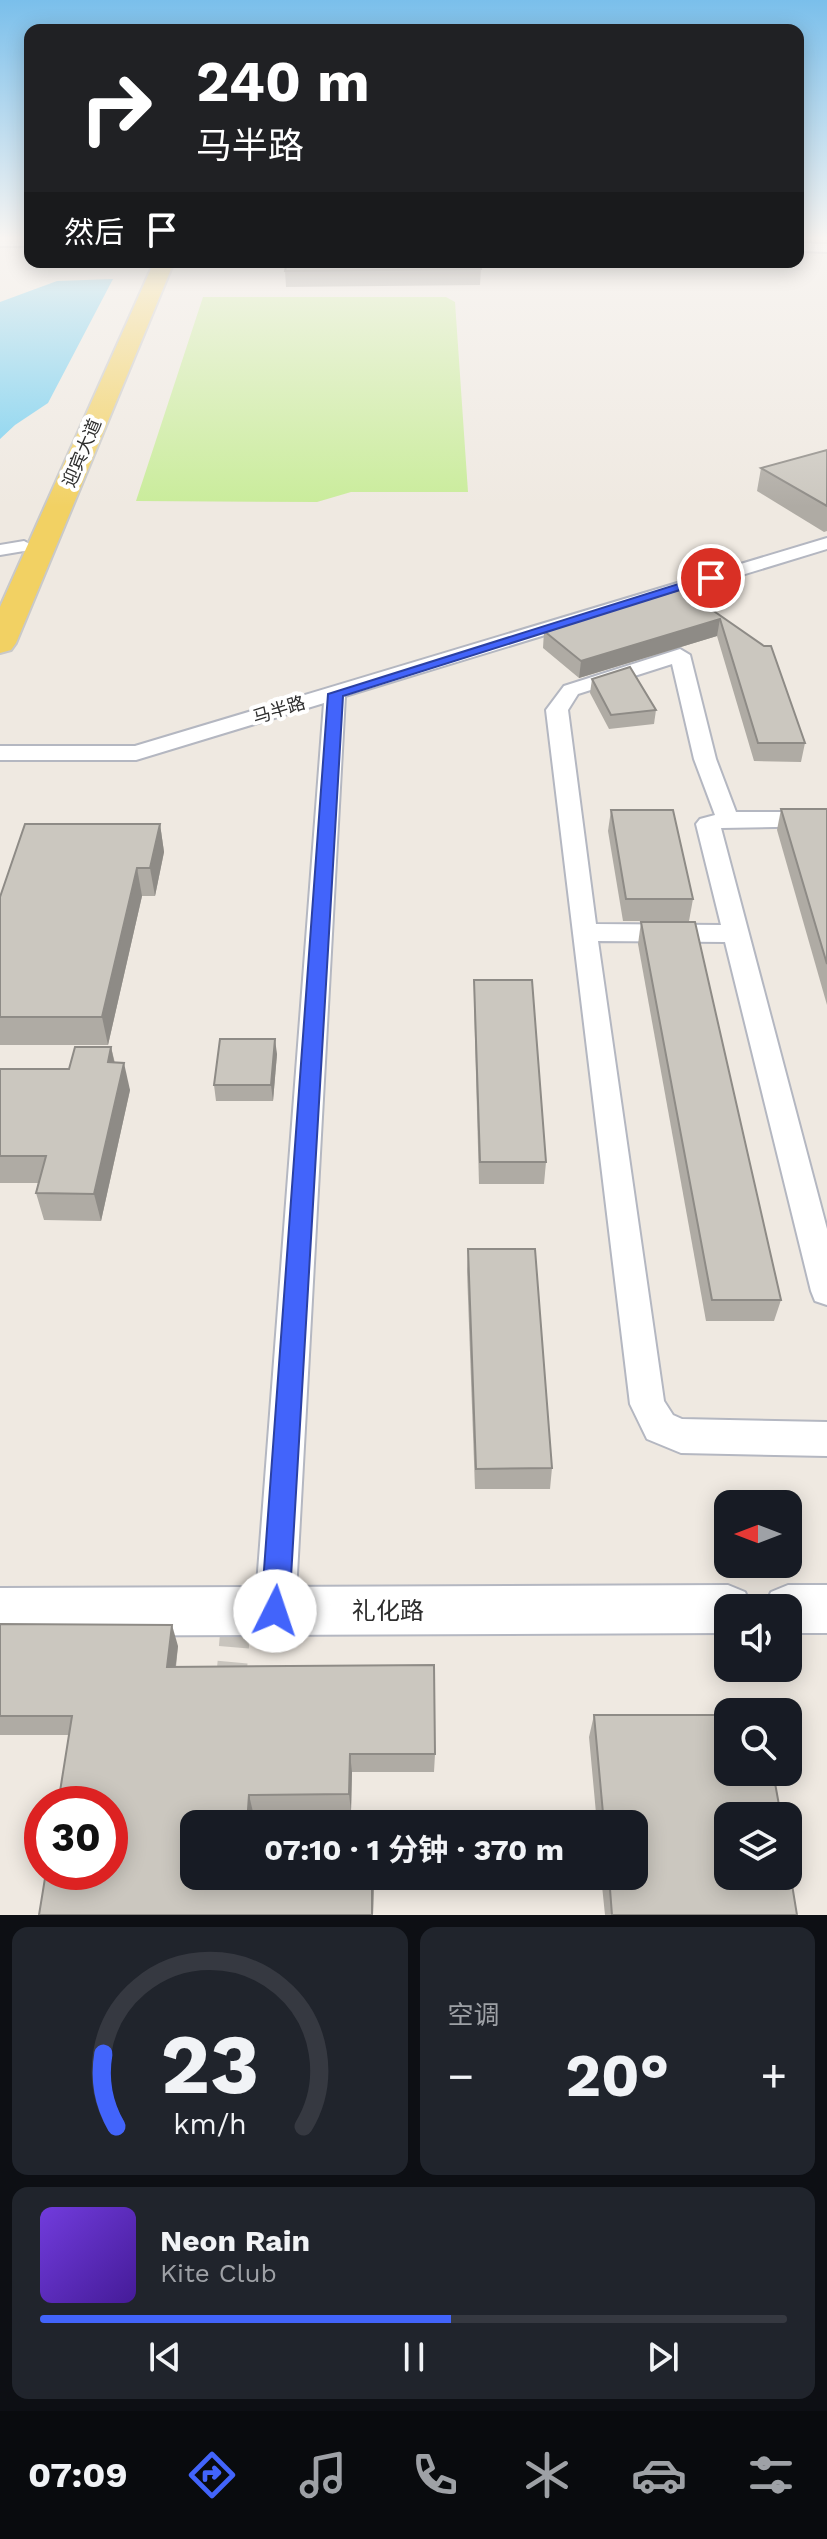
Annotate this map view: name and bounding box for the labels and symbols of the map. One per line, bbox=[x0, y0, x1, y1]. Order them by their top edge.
street label: 迎宾大道 bbox=[58, 416, 105, 490]
pin bbox=[677, 544, 745, 612]
street label: 马半路 bbox=[250, 692, 308, 727]
north arrow bbox=[714, 1490, 802, 1578]
position arrow bbox=[233, 1569, 317, 1653]
street label: 礼化路 bbox=[352, 1597, 424, 1625]
speed limit sign: 30 bbox=[24, 1786, 128, 1890]

